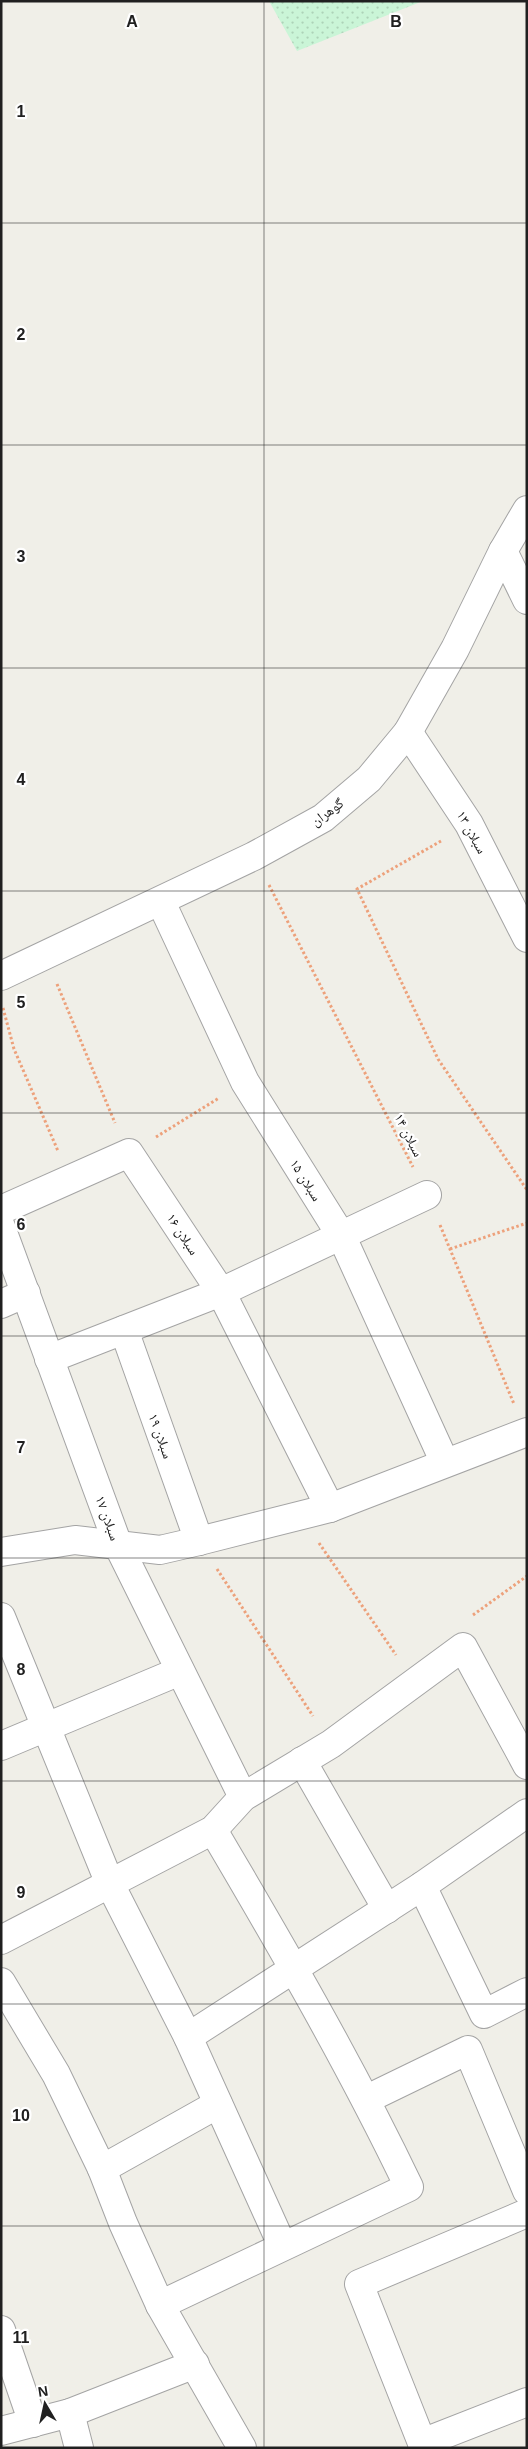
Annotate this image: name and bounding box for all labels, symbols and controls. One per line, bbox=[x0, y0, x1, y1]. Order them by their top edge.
text: A bbox=[126, 13, 138, 30]
text: B bbox=[390, 13, 402, 30]
text: 1 bbox=[17, 103, 26, 120]
text: 2 bbox=[17, 326, 26, 343]
text: 3 bbox=[17, 548, 26, 565]
text: 4 bbox=[17, 771, 26, 788]
street label: گوهران bbox=[307, 795, 347, 830]
street label: سبلان ۱۳ bbox=[453, 808, 490, 857]
text: 5 bbox=[17, 994, 26, 1011]
street label: سبلان ۱۴ bbox=[390, 1111, 427, 1160]
street label: سبلان ۱۵ bbox=[286, 1156, 325, 1204]
street label: سبلان ۱۶ bbox=[163, 1210, 202, 1258]
text: 6 bbox=[17, 1216, 26, 1233]
street label: سبلان ۱۹ bbox=[145, 1411, 176, 1461]
text: 7 bbox=[17, 1439, 26, 1456]
street label: سبلان ۱۷ bbox=[92, 1493, 123, 1543]
text: 8 bbox=[17, 1661, 26, 1678]
text: 9 bbox=[17, 1884, 26, 1901]
text: 10 bbox=[12, 2107, 30, 2124]
text: 11 bbox=[13, 2329, 30, 2346]
north arrow bbox=[20, 2379, 70, 2429]
text: N bbox=[37, 2382, 49, 2400]

